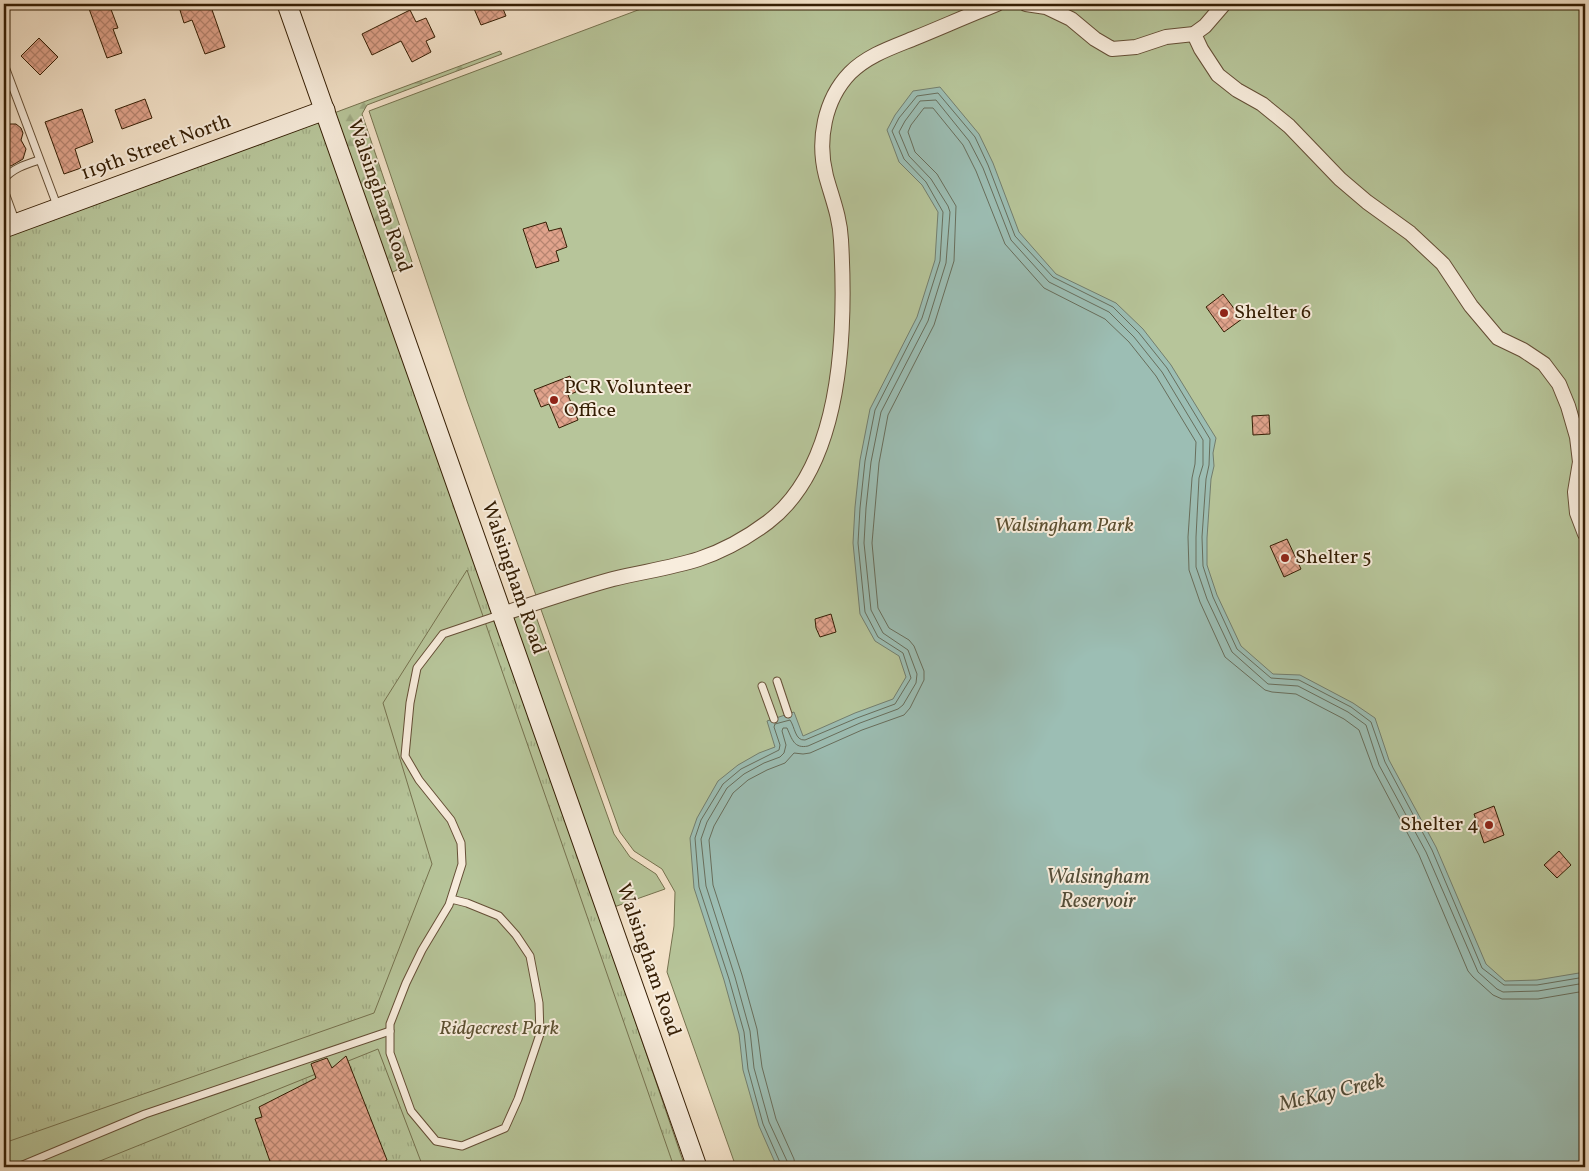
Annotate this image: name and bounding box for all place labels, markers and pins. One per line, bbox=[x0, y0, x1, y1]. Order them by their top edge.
place label: Shelter 6 bbox=[1234, 299, 1311, 327]
marker: Shelter 6 bbox=[1218, 307, 1230, 319]
place label: PCR Volunteer Office bbox=[564, 374, 691, 425]
marker: PCR Volunteer Office bbox=[548, 394, 560, 406]
place label: Shelter 5 bbox=[1295, 544, 1372, 572]
marker: Shelter 5 bbox=[1279, 552, 1291, 564]
place label: Shelter 4 bbox=[1400, 811, 1479, 839]
marker: Shelter 4 bbox=[1483, 819, 1495, 831]

